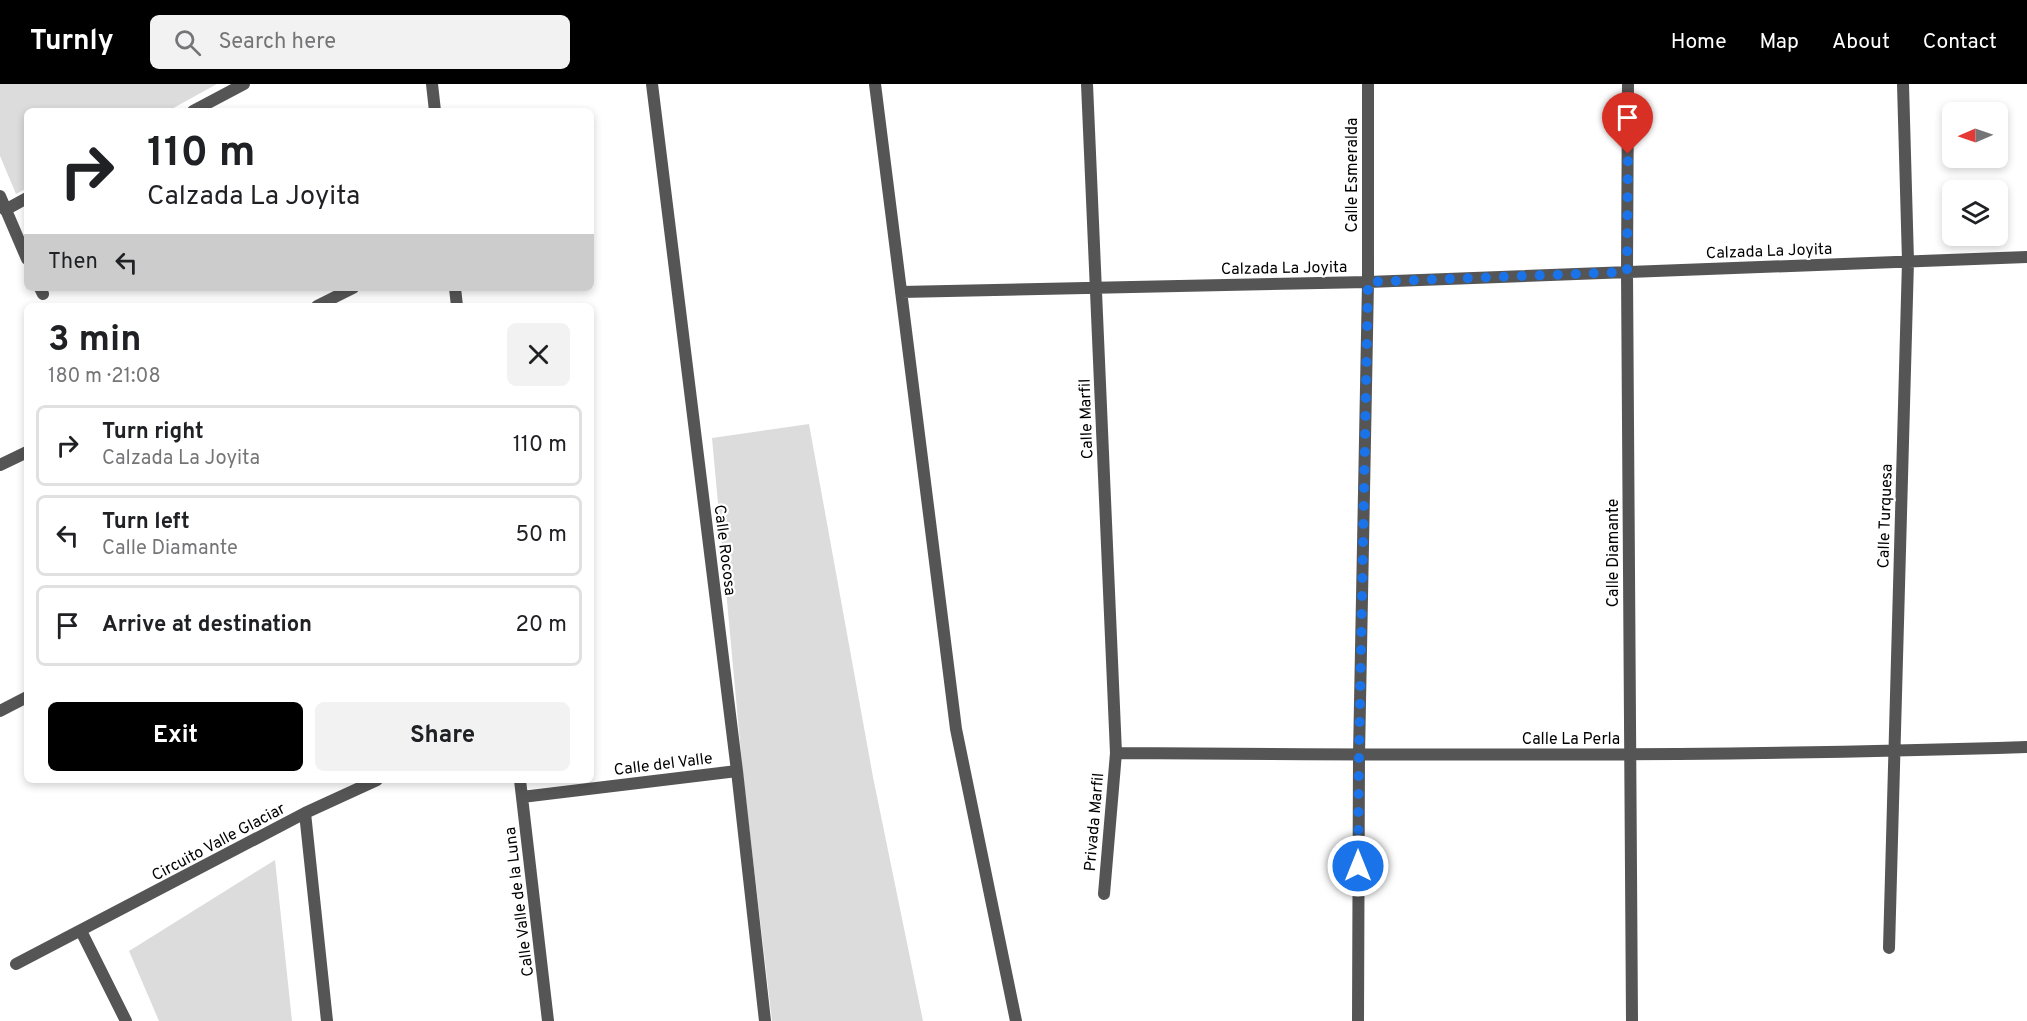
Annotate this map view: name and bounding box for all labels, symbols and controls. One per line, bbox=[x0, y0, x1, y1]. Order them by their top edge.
search box bbox=[150, 15, 570, 69]
text: Turnly bbox=[30, 24, 114, 60]
icon: search bbox=[171, 26, 204, 59]
text: Search here bbox=[219, 29, 336, 56]
text: Home bbox=[1671, 29, 1727, 56]
text: Map bbox=[1760, 29, 1799, 56]
text: About bbox=[1832, 29, 1890, 56]
text: Contact bbox=[1923, 29, 1997, 56]
pin bbox=[1602, 92, 1653, 154]
icon: arrive bbox=[1611, 101, 1644, 134]
north arrow bbox=[1942, 102, 2008, 168]
map controls bbox=[1942, 102, 2008, 246]
street label: Calle Esmeralda bbox=[1343, 118, 1363, 232]
text: 110 m bbox=[147, 128, 256, 181]
icon: right bbox=[48, 132, 126, 210]
text: Calzada La Joyita bbox=[147, 180, 360, 214]
button: layers bbox=[1942, 180, 2008, 246]
street label: Calzada La Joyita bbox=[1706, 240, 1833, 264]
icon: left bbox=[110, 246, 143, 279]
text: Then bbox=[48, 249, 98, 276]
street label: Calzada La Joyita bbox=[1221, 258, 1347, 280]
text: 3 min bbox=[48, 318, 142, 364]
button: close bbox=[507, 323, 570, 386]
text: 180 m · 21:08 bbox=[48, 364, 161, 390]
street label: Calle Marfil bbox=[1076, 378, 1098, 459]
text: Turn right bbox=[102, 419, 204, 446]
icon: right bbox=[51, 429, 84, 462]
text: 110 m bbox=[513, 432, 567, 459]
text: Calzada La Joyita bbox=[102, 446, 260, 472]
street label: Calle Turquesa bbox=[1874, 463, 1898, 569]
street label: Calle Diamante bbox=[1604, 499, 1624, 607]
street label: Calle Rocosa bbox=[709, 504, 740, 597]
text: Turn left bbox=[102, 509, 190, 536]
icon: left bbox=[51, 519, 84, 552]
text: 50 m bbox=[515, 522, 567, 549]
text: Calle Diamante bbox=[102, 536, 238, 562]
icon: arrive bbox=[51, 609, 84, 642]
text: Arrive at destination bbox=[102, 612, 312, 639]
text: 20 m bbox=[516, 612, 567, 639]
button: Exit bbox=[48, 702, 303, 771]
button: Share bbox=[315, 702, 570, 771]
street label: Calle La Perla bbox=[1522, 730, 1620, 750]
street label: Calle del Valle bbox=[613, 749, 714, 781]
street label: Privada Marfil bbox=[1081, 772, 1109, 872]
street label: Circuito Valle Glaciar bbox=[149, 799, 289, 886]
street label: Calle Valle de la Luna bbox=[501, 826, 539, 978]
position arrow bbox=[1326, 834, 1390, 898]

